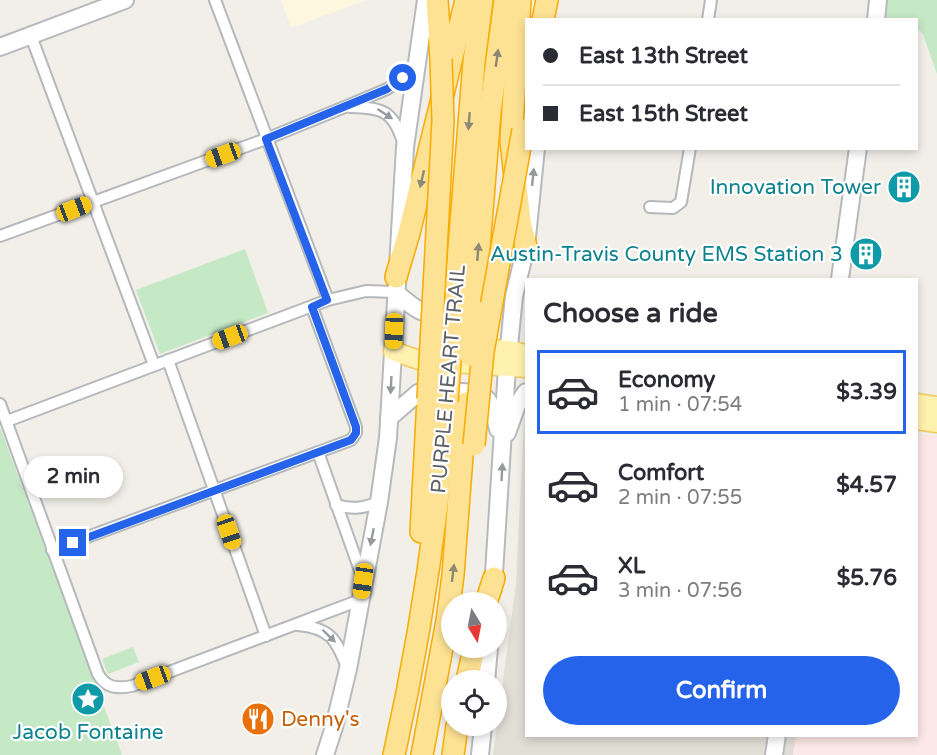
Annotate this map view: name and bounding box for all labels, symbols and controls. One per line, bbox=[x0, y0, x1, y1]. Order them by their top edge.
text: East 13th Street bbox=[579, 43, 748, 69]
one-way arrow bbox=[493, 48, 502, 67]
route start bbox=[389, 64, 416, 91]
text: East 15th Street bbox=[579, 101, 748, 127]
one-way arrow bbox=[377, 108, 393, 119]
one-way arrow bbox=[464, 111, 474, 130]
car bbox=[203, 140, 243, 170]
one-way arrow bbox=[528, 167, 538, 186]
building icon: Innovation Tower bbox=[886, 169, 922, 205]
one-way arrow bbox=[417, 170, 426, 189]
place label: Innovation Tower bbox=[710, 175, 881, 200]
car bbox=[54, 194, 94, 224]
building icon: Austin-Travis County EMS Station 3 bbox=[848, 236, 884, 272]
one-way arrow bbox=[473, 242, 483, 261]
place label: Austin-Travis County EMS Station 3 bbox=[490, 242, 843, 267]
street label: PURPLE HEART TRAIL bbox=[426, 264, 471, 495]
text: Choose a ride bbox=[543, 297, 718, 330]
car bbox=[384, 313, 404, 349]
car bbox=[210, 322, 250, 352]
icon: car bbox=[546, 365, 600, 419]
text: Economy bbox=[618, 367, 715, 393]
one-way arrow bbox=[386, 375, 395, 394]
text: $3.39 bbox=[836, 379, 897, 405]
text: 1 min · 07:54 bbox=[618, 393, 742, 417]
callout: 2 min bbox=[23, 456, 122, 498]
icon: car bbox=[546, 458, 600, 512]
text: Comfort bbox=[618, 460, 704, 486]
one-way arrow bbox=[497, 463, 506, 482]
text: 2 min bbox=[47, 465, 100, 489]
text: $4.57 bbox=[836, 472, 897, 498]
text: 2 min · 07:55 bbox=[618, 486, 742, 510]
car bbox=[215, 512, 243, 552]
one-way arrow bbox=[367, 527, 376, 546]
route end bbox=[59, 529, 86, 556]
icon: car bbox=[546, 551, 600, 605]
text: XL bbox=[618, 553, 645, 579]
car bbox=[352, 562, 374, 600]
one-way arrow bbox=[449, 564, 458, 583]
text: $5.76 bbox=[837, 565, 897, 591]
text: 3 min · 07:56 bbox=[618, 579, 742, 603]
north arrow bbox=[441, 592, 507, 658]
map controls bbox=[441, 592, 507, 736]
one-way arrow bbox=[322, 629, 337, 643]
button: Confirm bbox=[543, 656, 900, 725]
car bbox=[133, 663, 173, 693]
button: locate bbox=[441, 670, 507, 736]
place icon: Jacob Fontaine bbox=[70, 681, 106, 717]
restaurant icon: Denny's bbox=[240, 701, 276, 737]
place label: Denny's bbox=[281, 707, 360, 732]
place label: Jacob Fontaine bbox=[12, 720, 164, 745]

